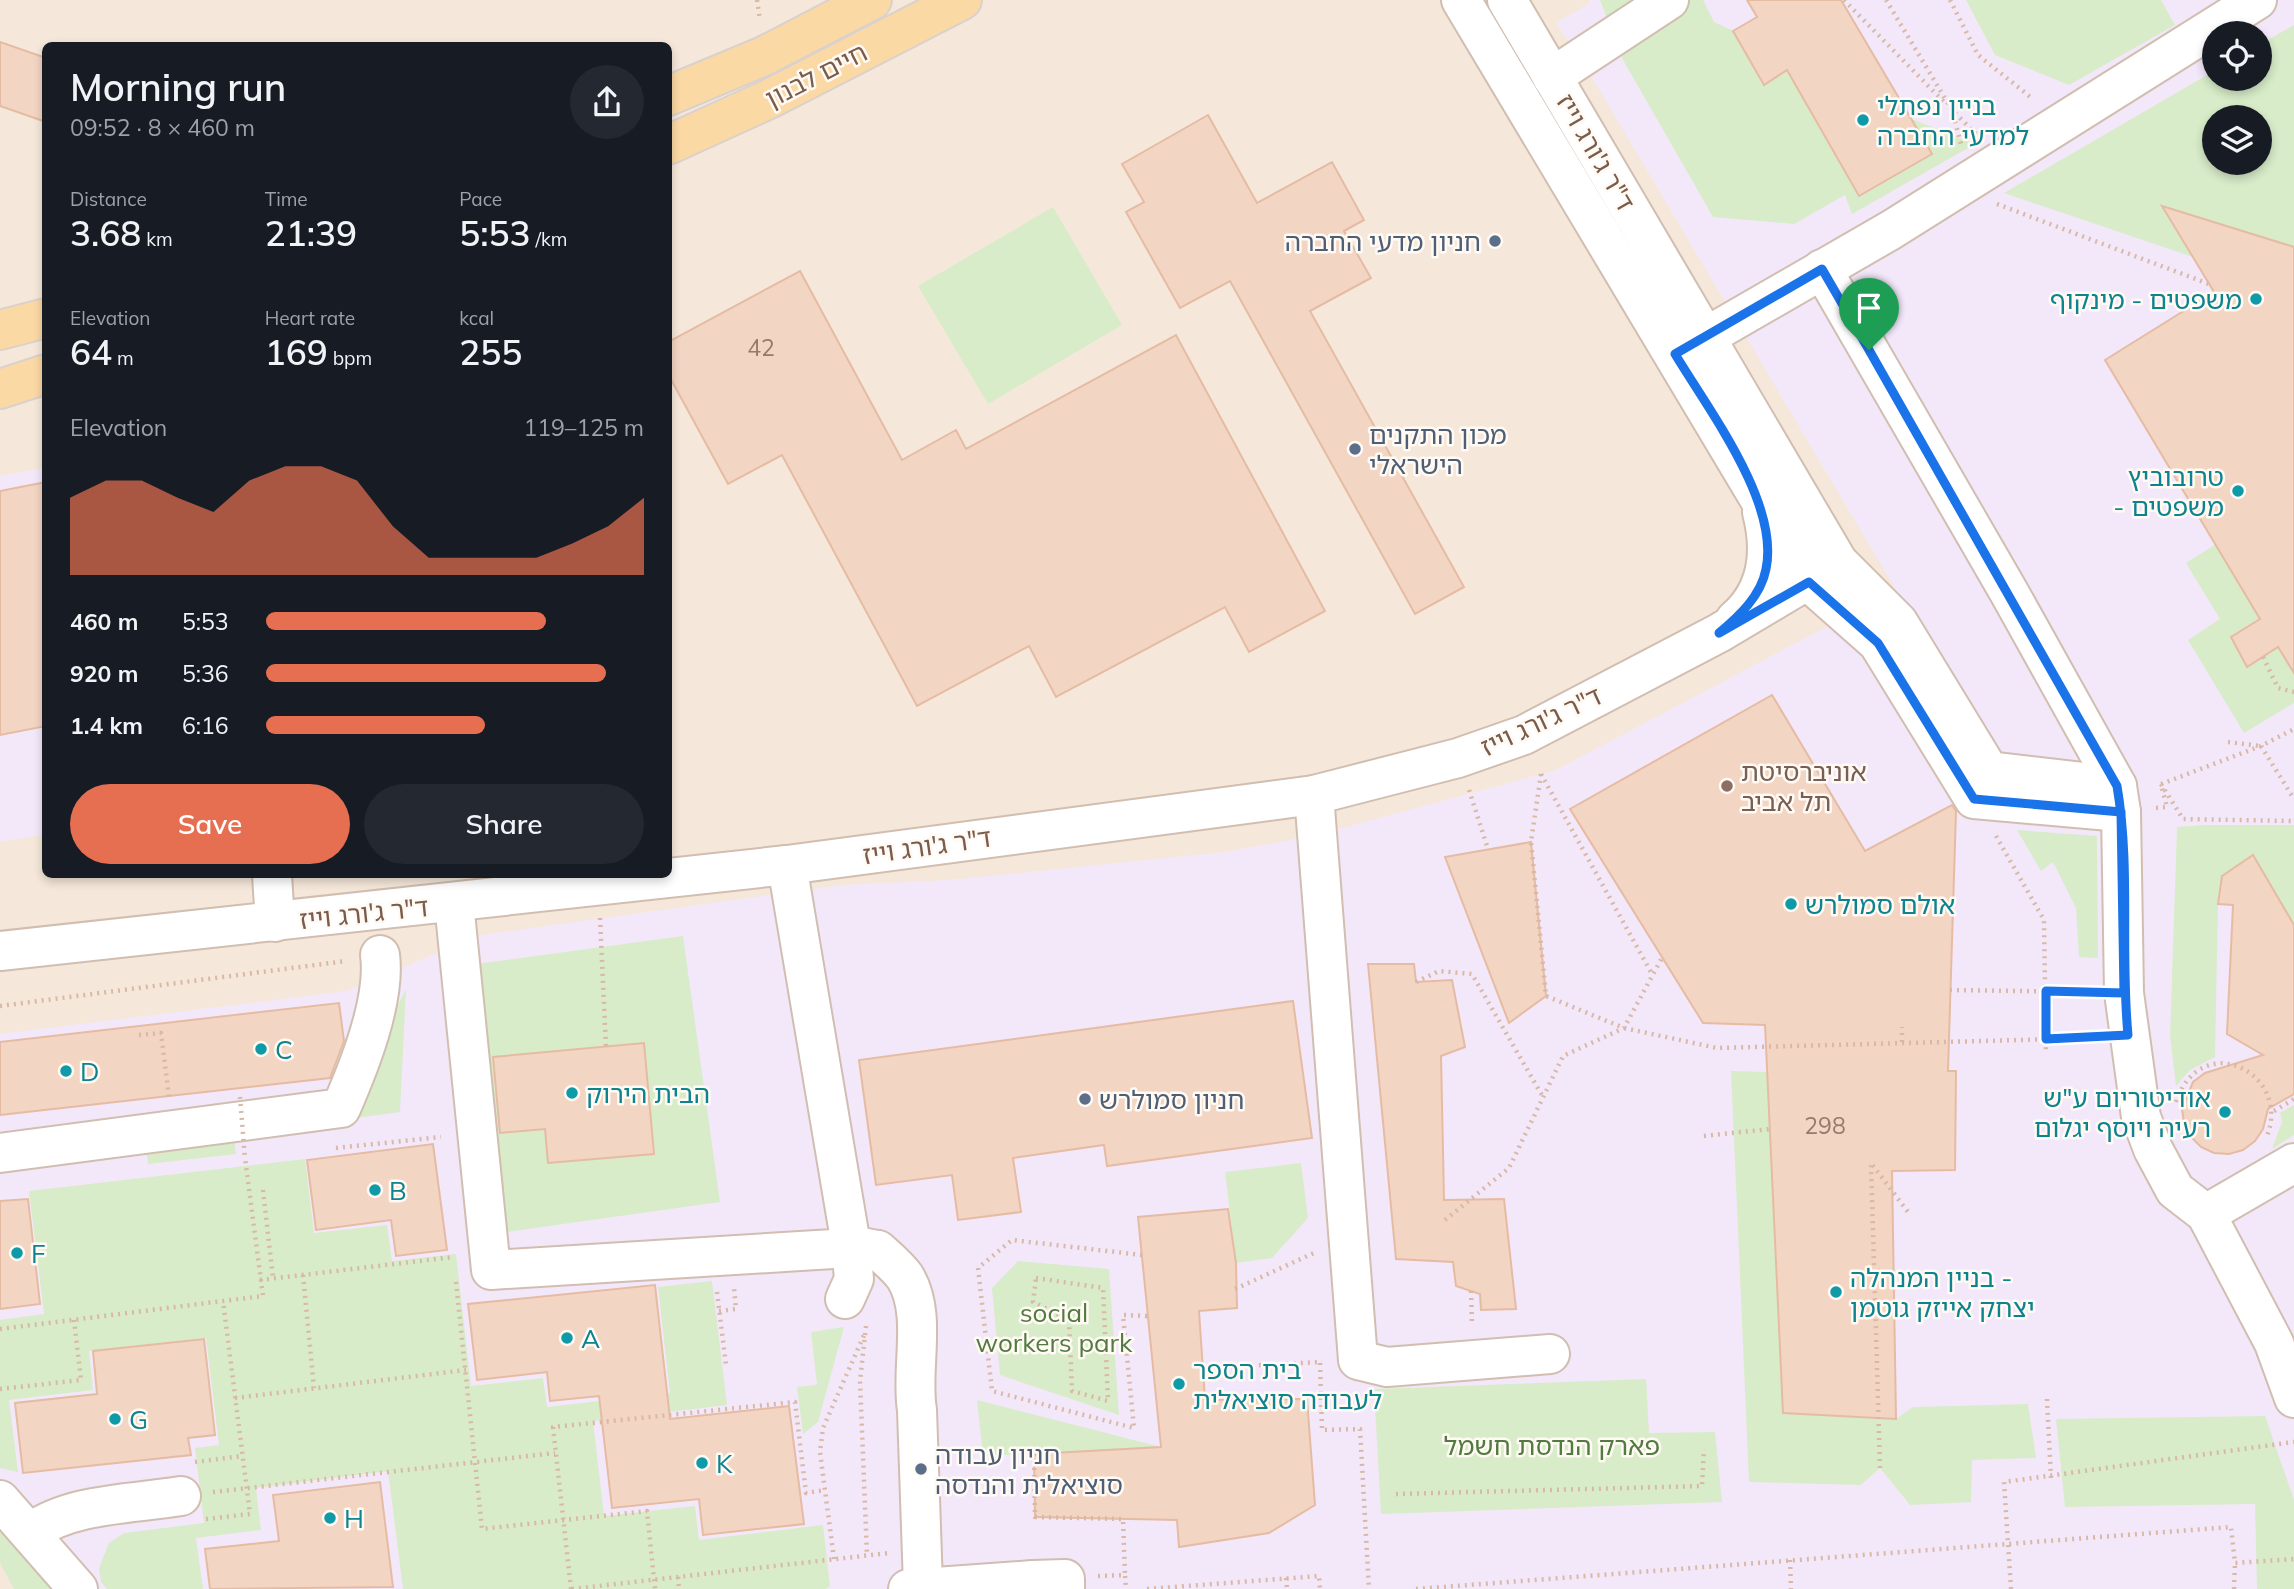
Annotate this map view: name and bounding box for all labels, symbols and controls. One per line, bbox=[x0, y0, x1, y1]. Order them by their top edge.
map controls bbox=[2202, 21, 2272, 175]
button: locate bbox=[2202, 21, 2272, 91]
street label: חיים לבנון bbox=[760, 35, 872, 115]
text: Morning run bbox=[70, 63, 286, 111]
button: share bbox=[570, 65, 644, 139]
street label: ד"ר ג'ורג וייז bbox=[1549, 88, 1643, 216]
place label: בניין נפתלי למדעי החברה bbox=[1877, 89, 2029, 152]
button: layers bbox=[2202, 105, 2272, 175]
marker: בניין נפתלי למדעי החברה bbox=[1855, 112, 1871, 128]
text: 09:52 · 8 × 460 m bbox=[70, 113, 255, 142]
text: Distance bbox=[70, 187, 147, 211]
text: Time bbox=[265, 187, 308, 211]
text: Pace bbox=[459, 187, 502, 211]
text: 3.68 bbox=[70, 211, 141, 255]
text: 21:39 bbox=[265, 211, 357, 255]
text: 5:53 bbox=[459, 211, 531, 255]
place label: חניון מדעי החברה bbox=[1285, 225, 1481, 258]
text: km bbox=[141, 227, 173, 251]
text: /km bbox=[531, 227, 567, 251]
marker: חניון מדעי החברה bbox=[1487, 233, 1503, 249]
pin bbox=[1839, 278, 1899, 350]
place label: משפטים - מינקוף bbox=[2050, 283, 2242, 316]
icon: arrive bbox=[1850, 289, 1888, 327]
marker: משפטים - מינקוף bbox=[2248, 291, 2264, 307]
text: Elevation bbox=[70, 306, 150, 330]
text: Heart rate bbox=[265, 306, 355, 330]
text: kcal bbox=[459, 306, 494, 330]
text: 64 bbox=[70, 330, 112, 374]
text: 169 bbox=[265, 330, 328, 374]
text: 255 bbox=[459, 330, 522, 374]
house number: 42 bbox=[747, 333, 775, 362]
text: m bbox=[112, 346, 134, 370]
text: bpm bbox=[328, 346, 372, 370]
text: Elevation bbox=[70, 413, 167, 442]
text: 119–125 m bbox=[523, 413, 644, 442]
place label: מכון התקנים הישראלי bbox=[1369, 418, 1507, 481]
marker: מכון התקנים הישראלי bbox=[1347, 441, 1363, 457]
place label: טרובוביץ - משפטים bbox=[2113, 460, 2224, 523]
marker: טרובוביץ - משפטים bbox=[2230, 483, 2246, 499]
text: 460 m bbox=[70, 607, 138, 636]
text: 5:53 bbox=[182, 607, 229, 636]
text: 920 m bbox=[70, 659, 138, 688]
text: 5:36 bbox=[182, 659, 229, 688]
street label: ד"ר ג'ורג וייז bbox=[1475, 679, 1607, 763]
text: 1.4 km bbox=[70, 711, 143, 740]
text: 6:16 bbox=[182, 711, 229, 740]
place label: אוניברסיטת תל אביב bbox=[1741, 755, 1867, 818]
marker: אוניברסיטת תל אביב bbox=[1719, 778, 1735, 794]
button: Save bbox=[70, 784, 350, 864]
button: Share bbox=[364, 784, 644, 864]
street label: ד"ר ג'ורג וייז bbox=[861, 821, 993, 871]
place label: אולם סמולרש bbox=[1805, 888, 1955, 921]
street label: ד"ר ג'ורג וייז bbox=[298, 890, 430, 936]
marker: אולם סמולרש bbox=[1783, 896, 1799, 912]
place label: C bbox=[275, 1033, 293, 1066]
marker: C bbox=[253, 1041, 269, 1057]
place label: D bbox=[80, 1055, 99, 1088]
marker: D bbox=[58, 1063, 74, 1079]
place label: הבית הירוק bbox=[586, 1077, 710, 1110]
place label: אודיטוריום ע"ש רעיה ויוסף יגלום bbox=[2034, 1081, 2211, 1144]
place label: חניון סמולרש bbox=[1099, 1083, 1244, 1116]
marker: הבית הירוק bbox=[564, 1085, 580, 1101]
marker: חניון סמולרש bbox=[1077, 1091, 1093, 1107]
marker: אודיטוריום ע"ש רעיה ויוסף יגלום bbox=[2217, 1104, 2233, 1120]
house number: 298 bbox=[1804, 1111, 1846, 1140]
place label: B bbox=[389, 1174, 407, 1207]
marker: B bbox=[367, 1182, 383, 1198]
place label: F bbox=[31, 1237, 46, 1270]
marker: F bbox=[9, 1245, 25, 1261]
place label: בניין המנהלה - יצחק אייזק גוטמן bbox=[1850, 1261, 2035, 1324]
marker: בניין המנהלה - יצחק אייזק גוטמן bbox=[1828, 1284, 1844, 1300]
park label: social workers park bbox=[976, 1296, 1133, 1359]
place label: A bbox=[581, 1322, 600, 1355]
marker: A bbox=[559, 1330, 575, 1346]
place label: בית הספר לעבודה סוציאלית bbox=[1193, 1353, 1382, 1416]
marker: בית הספר לעבודה סוציאלית bbox=[1171, 1376, 1187, 1392]
place label: G bbox=[129, 1403, 148, 1436]
marker: G bbox=[107, 1411, 123, 1427]
park label: פארק הנדסת חשמל bbox=[1444, 1429, 1660, 1462]
place label: חניון עבודה סוציאלית והנדסה bbox=[935, 1438, 1123, 1501]
place label: K bbox=[716, 1447, 733, 1480]
marker: K bbox=[694, 1455, 710, 1471]
marker: חניון עבודה סוציאלית והנדסה bbox=[913, 1461, 929, 1477]
place label: H bbox=[344, 1502, 364, 1535]
marker: H bbox=[322, 1510, 338, 1526]

